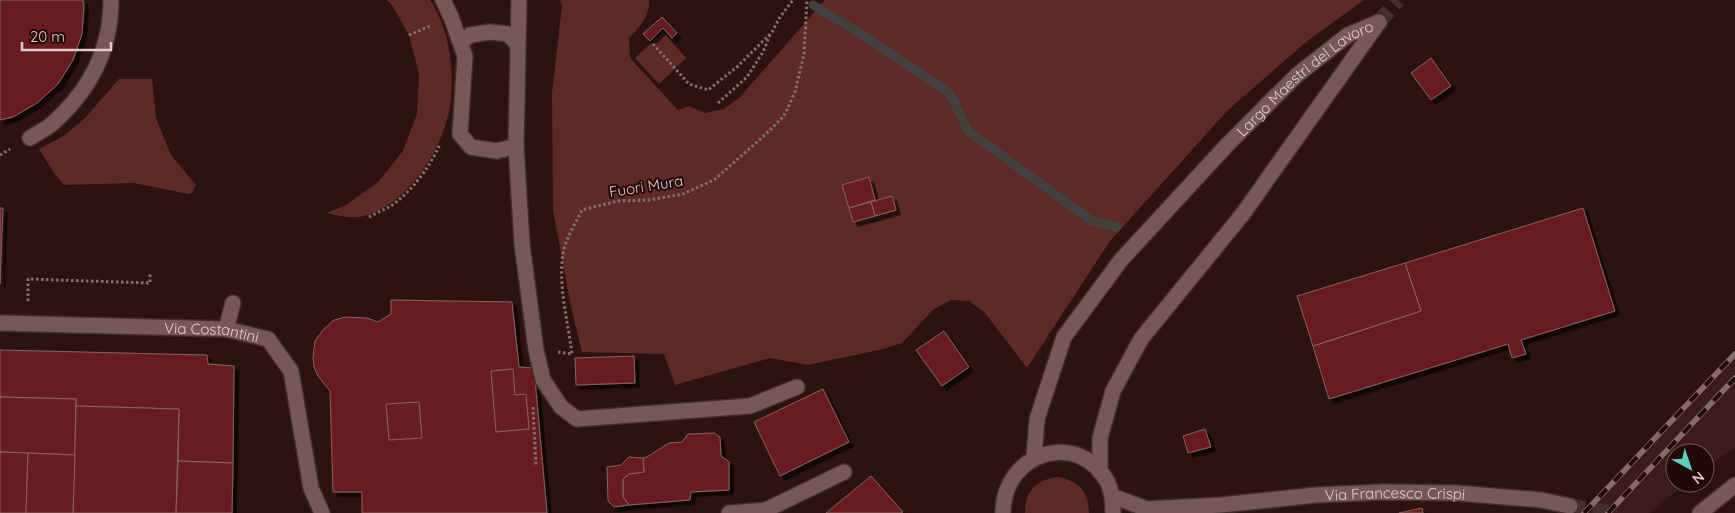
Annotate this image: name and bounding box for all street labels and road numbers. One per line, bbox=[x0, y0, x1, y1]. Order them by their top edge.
street label: Largo Maestri del Lavoro bbox=[1232, 16, 1376, 140]
street label: Fuori Mura bbox=[608, 171, 684, 201]
street label: Via Costantini bbox=[164, 318, 261, 346]
street label: Via Francesco Crispi bbox=[1324, 482, 1466, 504]

